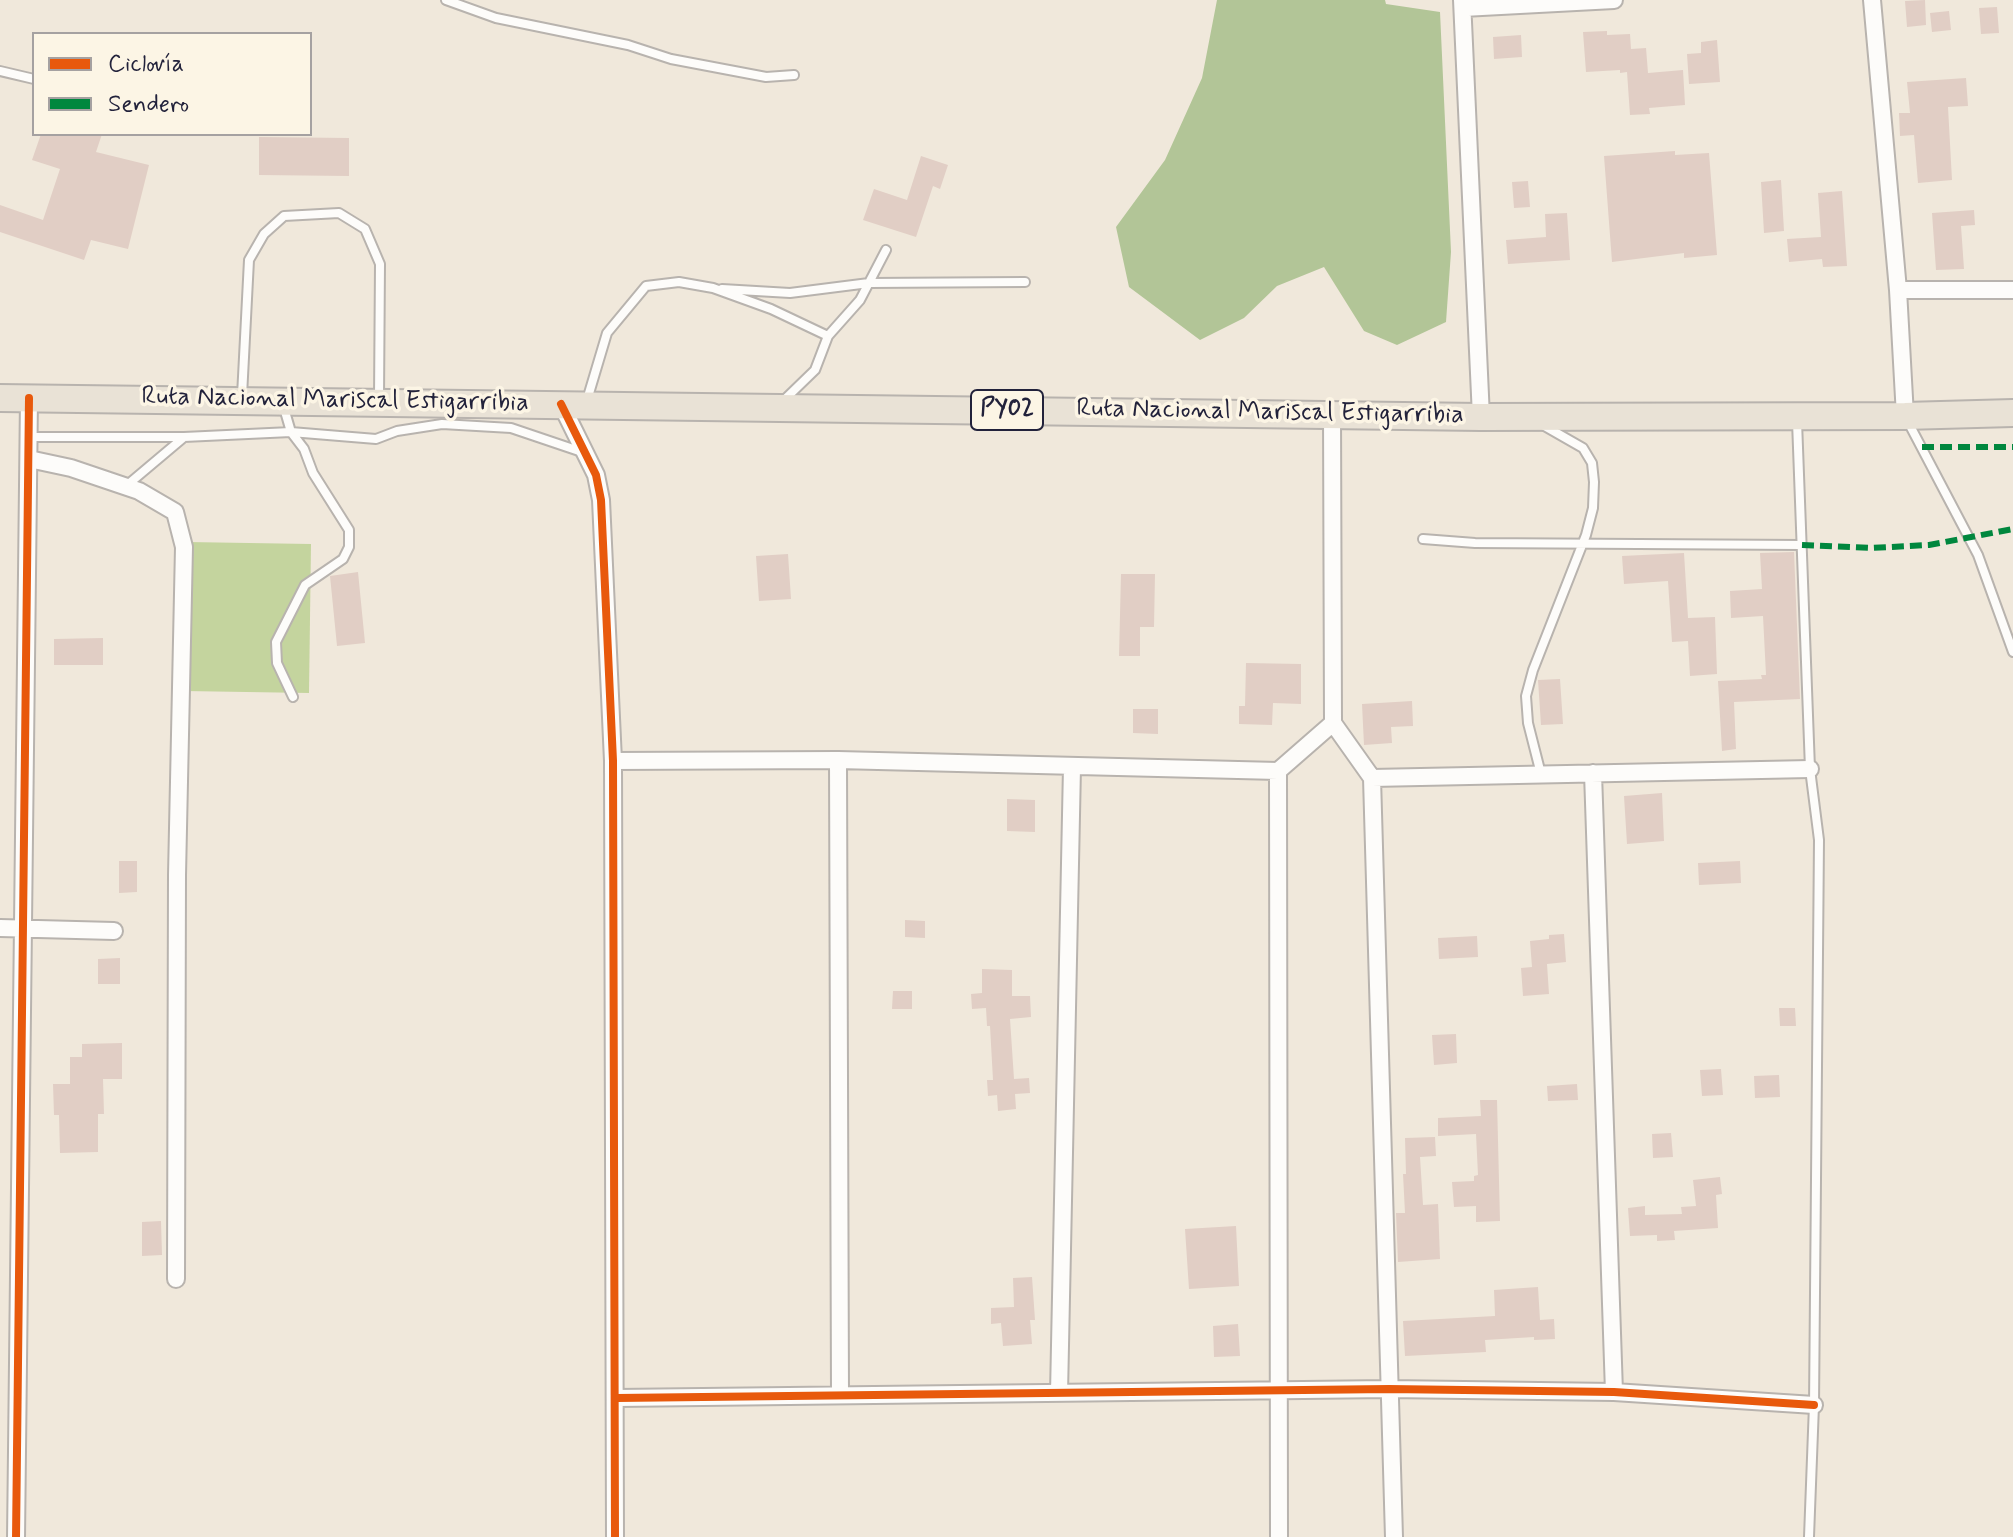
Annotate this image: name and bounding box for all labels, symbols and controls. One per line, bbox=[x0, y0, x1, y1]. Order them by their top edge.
legend bbox=[32, 32, 312, 136]
text: Ciclovía bbox=[108, 49, 184, 80]
text: Sendero bbox=[108, 89, 189, 120]
street label: Ruta Nacional Mariscal Estigarribia bbox=[141, 382, 529, 420]
road number: PY02 bbox=[971, 390, 1043, 430]
street label: Ruta Nacional Mariscal Estigarribia bbox=[1076, 394, 1464, 432]

